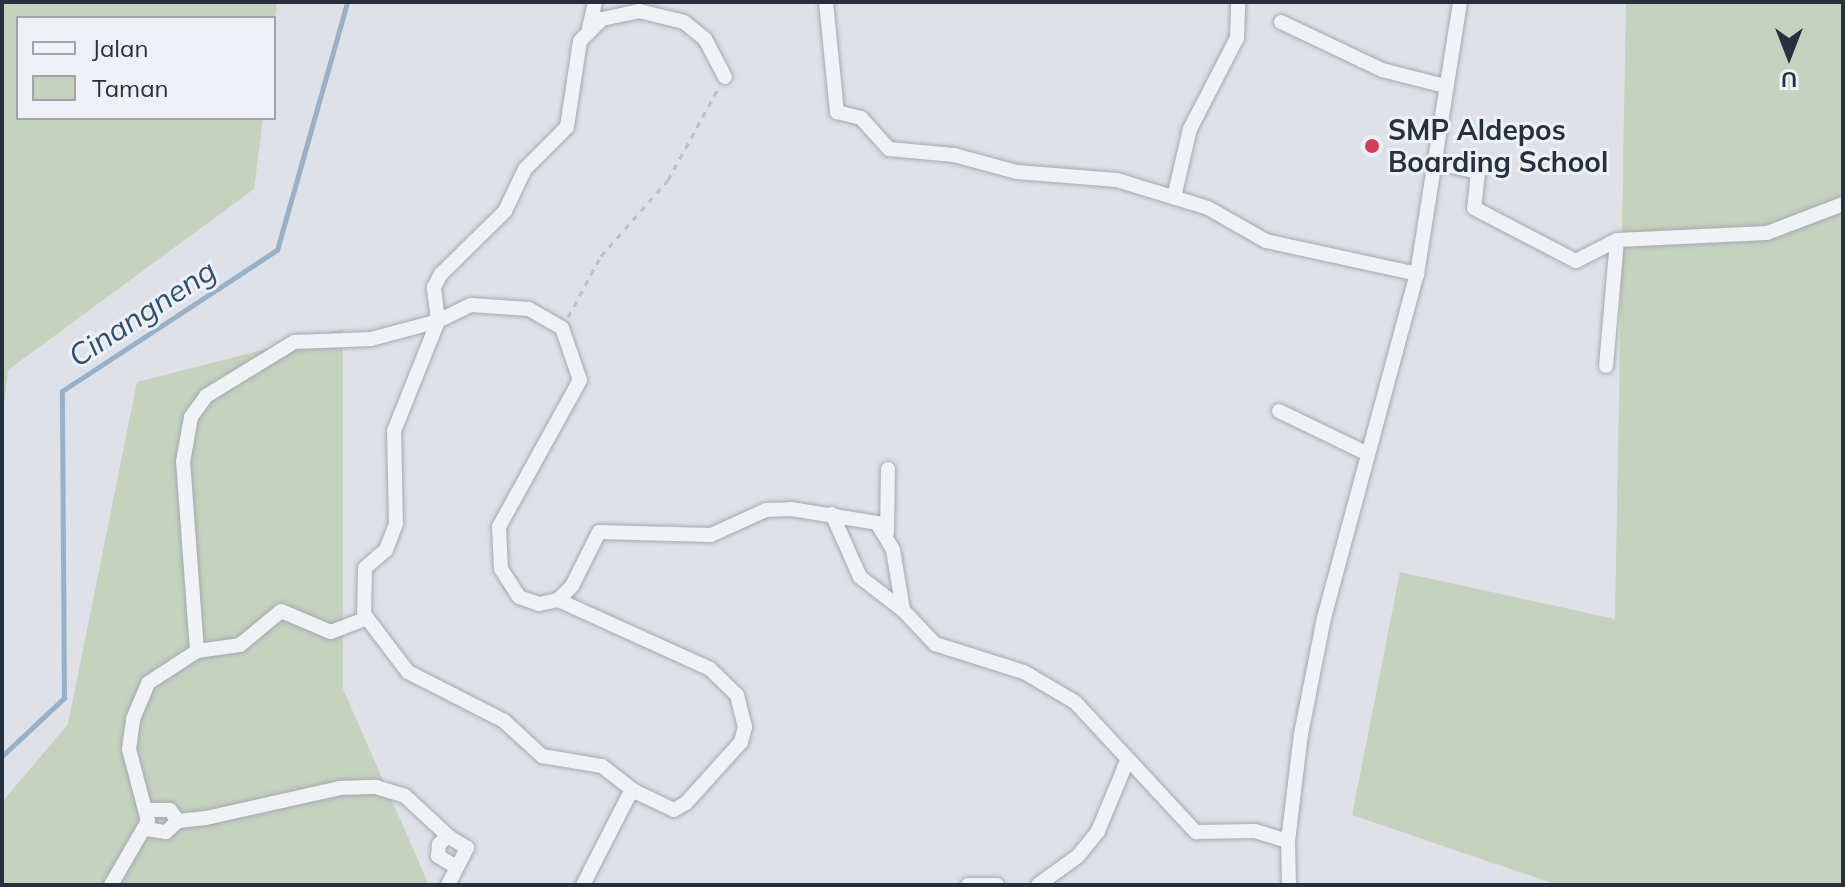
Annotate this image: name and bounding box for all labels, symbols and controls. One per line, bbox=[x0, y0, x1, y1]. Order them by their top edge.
legend bbox=[16, 16, 276, 120]
north arrow bbox=[1749, 16, 1829, 96]
text: Jalan bbox=[92, 33, 148, 63]
text: U bbox=[1781, 66, 1797, 94]
text: Taman bbox=[92, 73, 169, 103]
place label: SMP Aldepos Boarding School bbox=[1388, 113, 1608, 179]
marker: SMP Aldepos Boarding School bbox=[1363, 137, 1381, 155]
water label: Cinangneng bbox=[62, 252, 222, 374]

